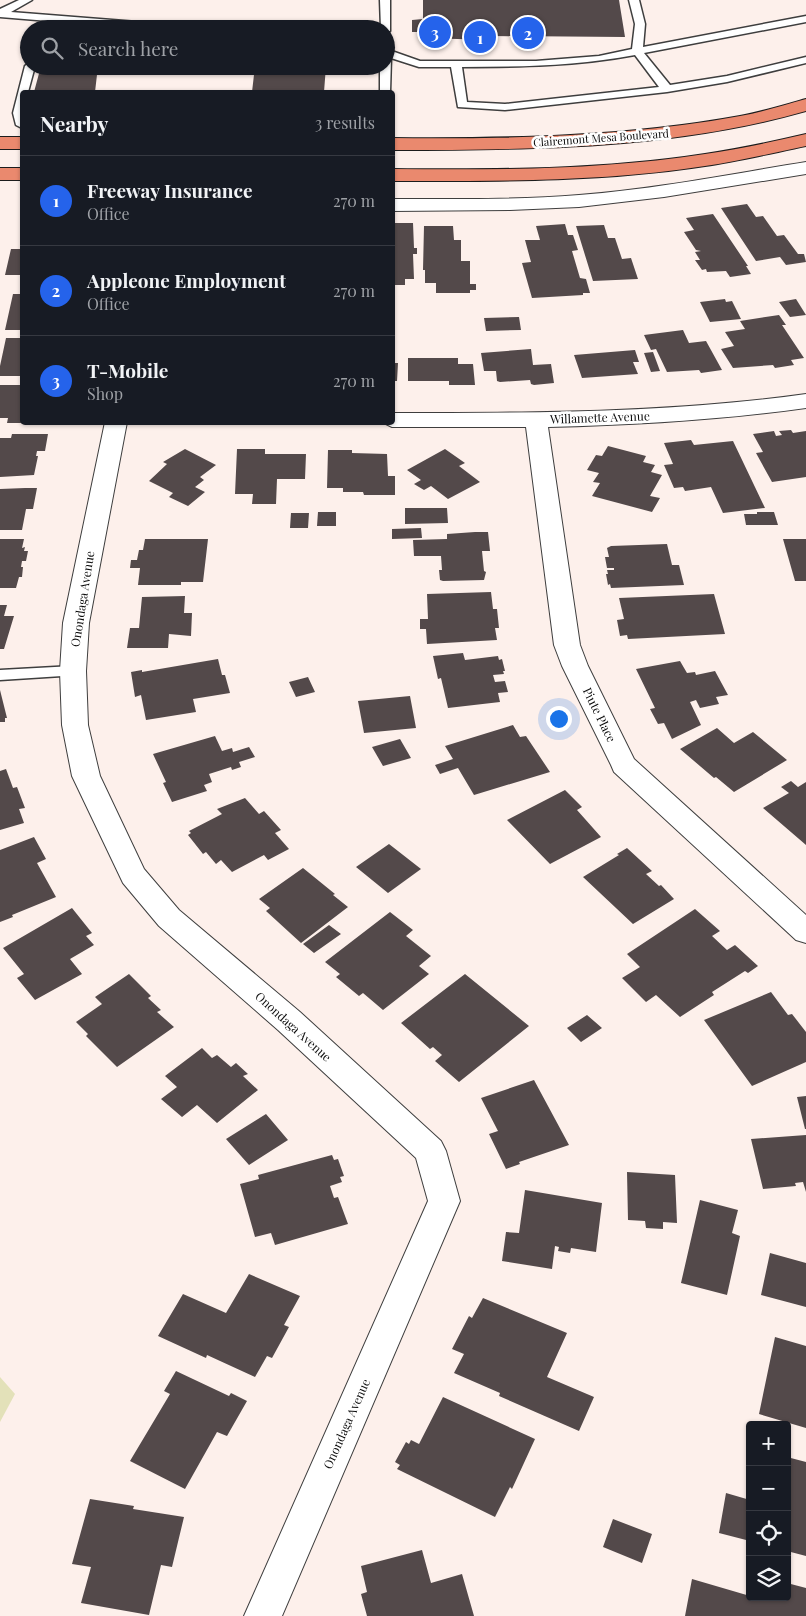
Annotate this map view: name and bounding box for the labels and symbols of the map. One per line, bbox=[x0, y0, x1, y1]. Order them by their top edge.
pin: 3 bbox=[419, 13, 451, 51]
pin: 2 bbox=[512, 14, 544, 52]
pin: 1 bbox=[464, 18, 496, 56]
street label: Clairemont Mesa Boulevard bbox=[533, 125, 670, 150]
street label: Willamette Avenue bbox=[549, 407, 650, 427]
street label: Onondaga Avenue bbox=[67, 550, 97, 648]
street label: Piute Place bbox=[580, 685, 620, 745]
your location bbox=[546, 706, 572, 732]
street label: Onondaga Avenue bbox=[252, 988, 335, 1065]
street label: Onondaga Avenue bbox=[319, 1376, 373, 1471]

